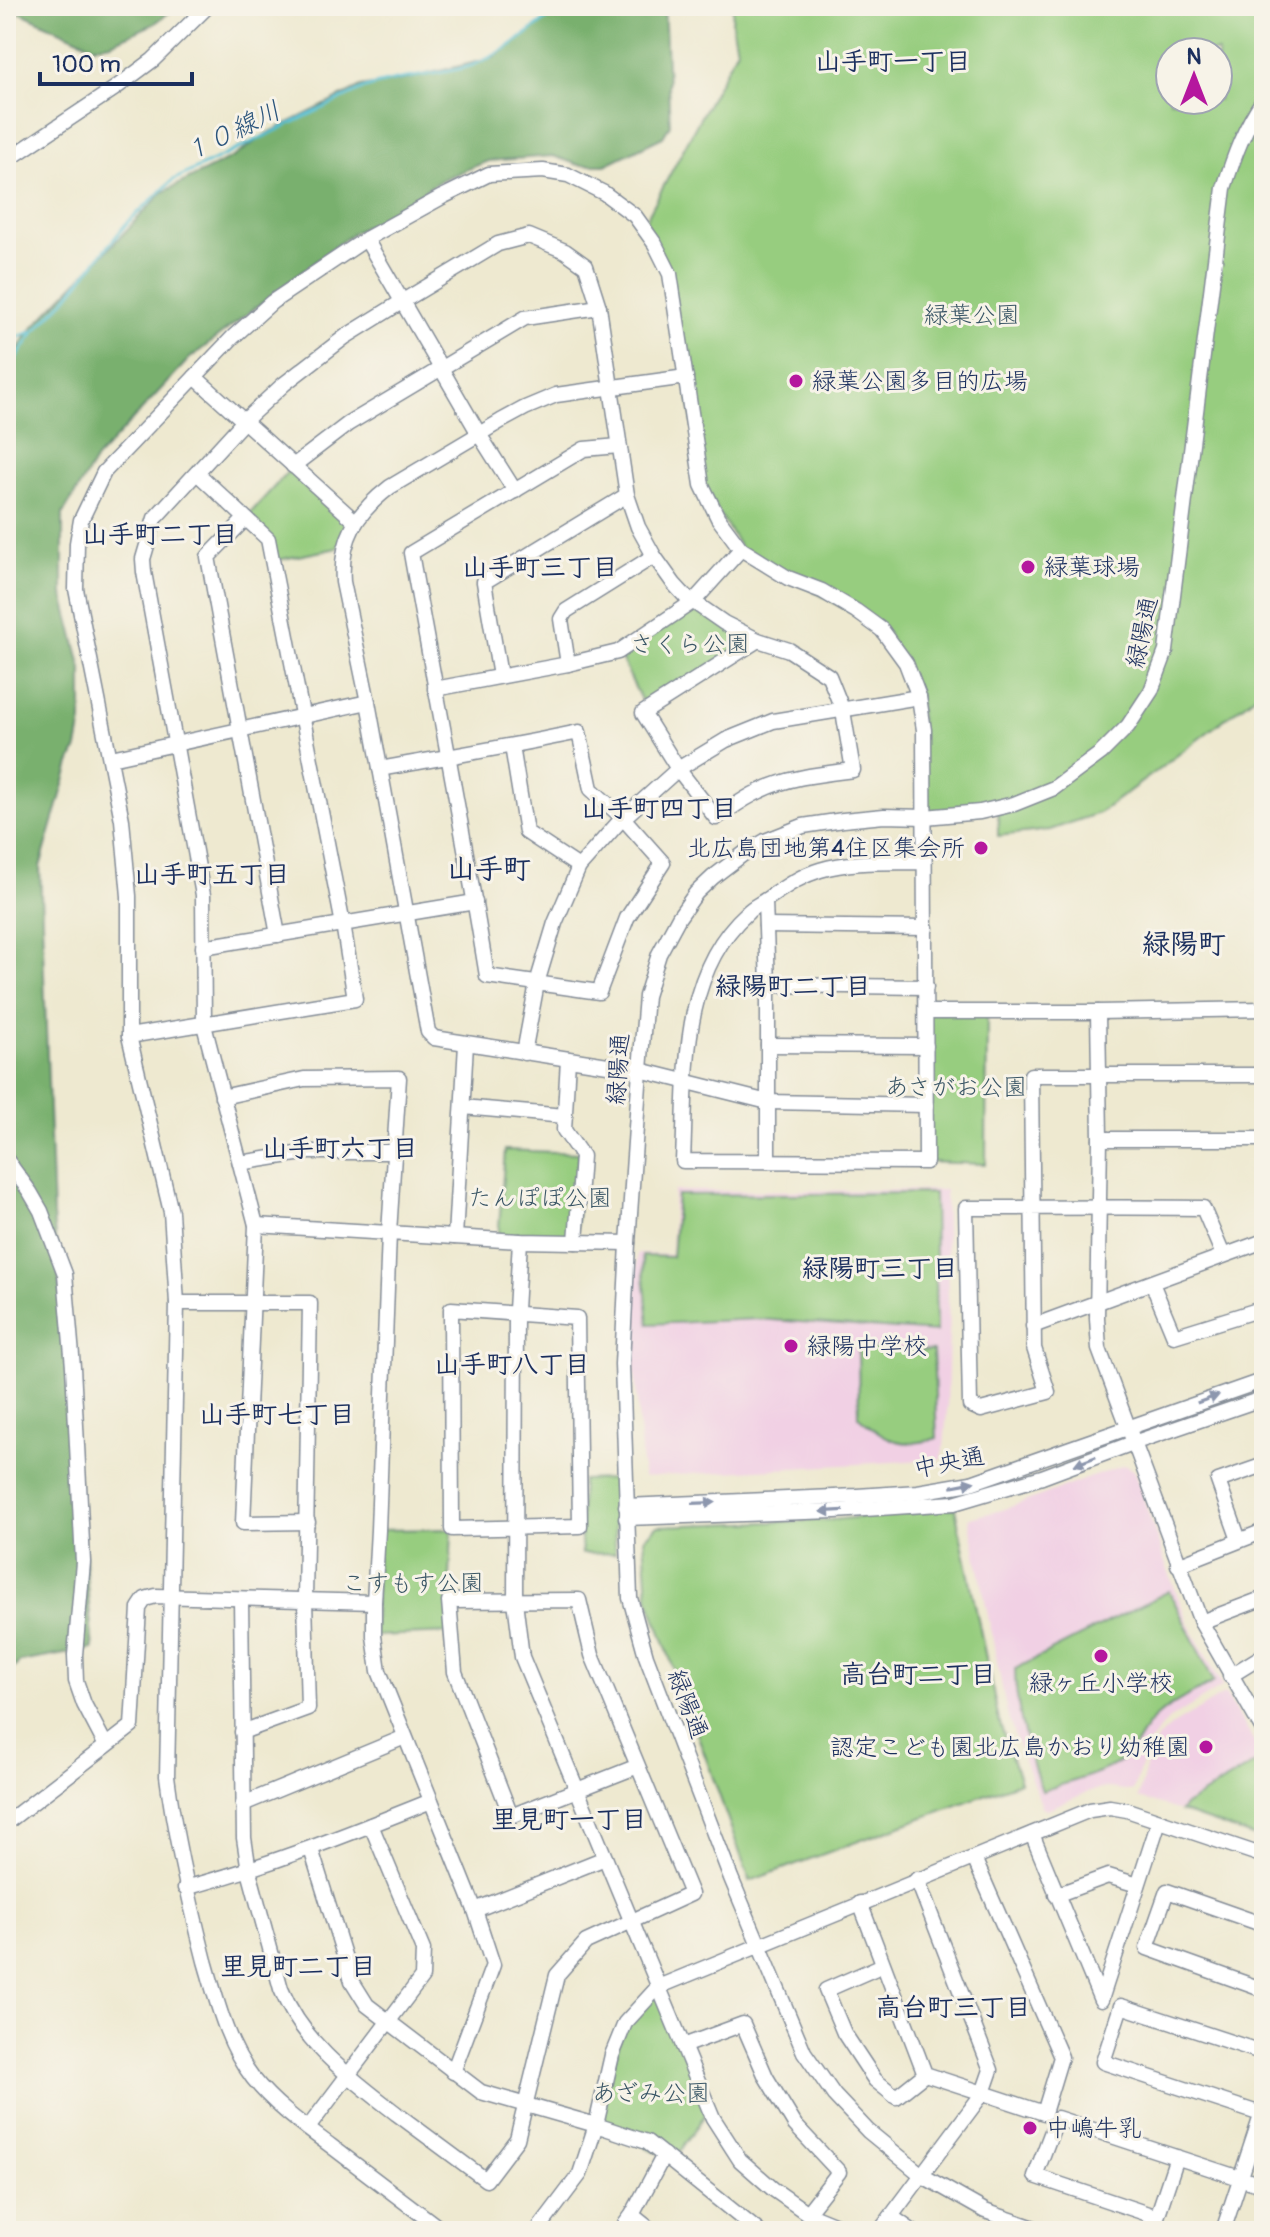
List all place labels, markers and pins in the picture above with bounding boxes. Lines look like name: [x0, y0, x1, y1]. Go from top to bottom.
place label: 緑葉公園多目的広場: [812, 367, 1028, 396]
marker: 緑葉公園多目的広場: [787, 372, 805, 390]
place label: 緑葉球場: [1044, 553, 1140, 582]
marker: 緑葉球場: [1019, 558, 1037, 576]
place label: 北広島団地第4住区集会所: [687, 834, 965, 863]
marker: 北広島団地第4住区集会所: [972, 839, 990, 857]
place label: 緑陽中学校: [807, 1332, 927, 1361]
marker: 緑陽中学校: [782, 1337, 800, 1355]
marker: 緑ヶ丘小学校: [1092, 1647, 1110, 1665]
place label: 緑ヶ丘小学校: [1029, 1669, 1173, 1698]
place label: 認定こども園北広島かおり幼稚園: [830, 1733, 1190, 1762]
marker: 認定こども園北広島かおり幼稚園: [1197, 1738, 1215, 1756]
place label: 中嶋牛乳: [1046, 2114, 1142, 2143]
marker: 中嶋牛乳: [1021, 2119, 1039, 2137]

